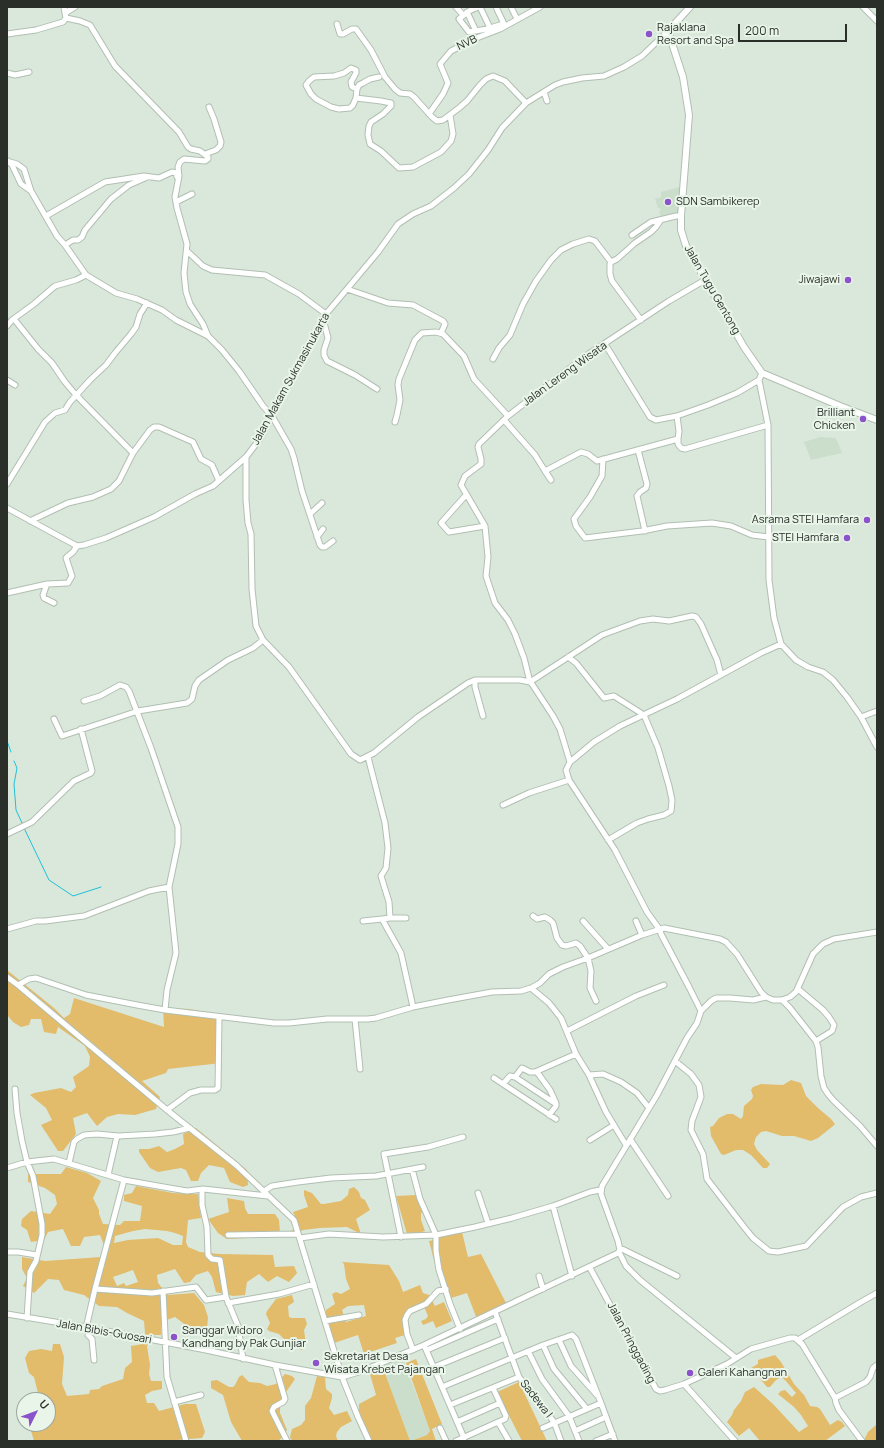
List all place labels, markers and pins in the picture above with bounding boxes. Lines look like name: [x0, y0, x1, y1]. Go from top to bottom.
place label: Rajaklana Resort and Spa: [657, 21, 734, 47]
marker: Rajaklana Resort and Spa: [644, 29, 654, 39]
place label: SDN Sambikerep: [676, 195, 760, 209]
marker: SDN Sambikerep: [663, 197, 673, 207]
place label: Jiwajawi: [798, 273, 840, 287]
marker: Jiwajawi: [843, 275, 853, 285]
place label: Brilliant Chicken: [814, 406, 855, 432]
marker: Brilliant Chicken: [858, 414, 868, 424]
place label: Asrama STEI Hamfara: [752, 513, 859, 527]
marker: Asrama STEI Hamfara: [862, 515, 872, 525]
place label: STEI Hamfara: [772, 531, 839, 545]
marker: STEI Hamfara: [842, 533, 852, 543]
place label: Sanggar Widoro Kandhang by Pak Gunjiar: [182, 1324, 306, 1350]
marker: Sanggar Widoro Kandhang by Pak Gunjiar: [169, 1332, 179, 1342]
place label: Sekretariat Desa Wisata Krebet Pajangan: [324, 1350, 445, 1376]
marker: Sekretariat Desa Wisata Krebet Pajangan: [311, 1358, 321, 1368]
place label: Galeri Kahangnan: [698, 1366, 787, 1380]
marker: Galeri Kahangnan: [685, 1368, 695, 1378]

